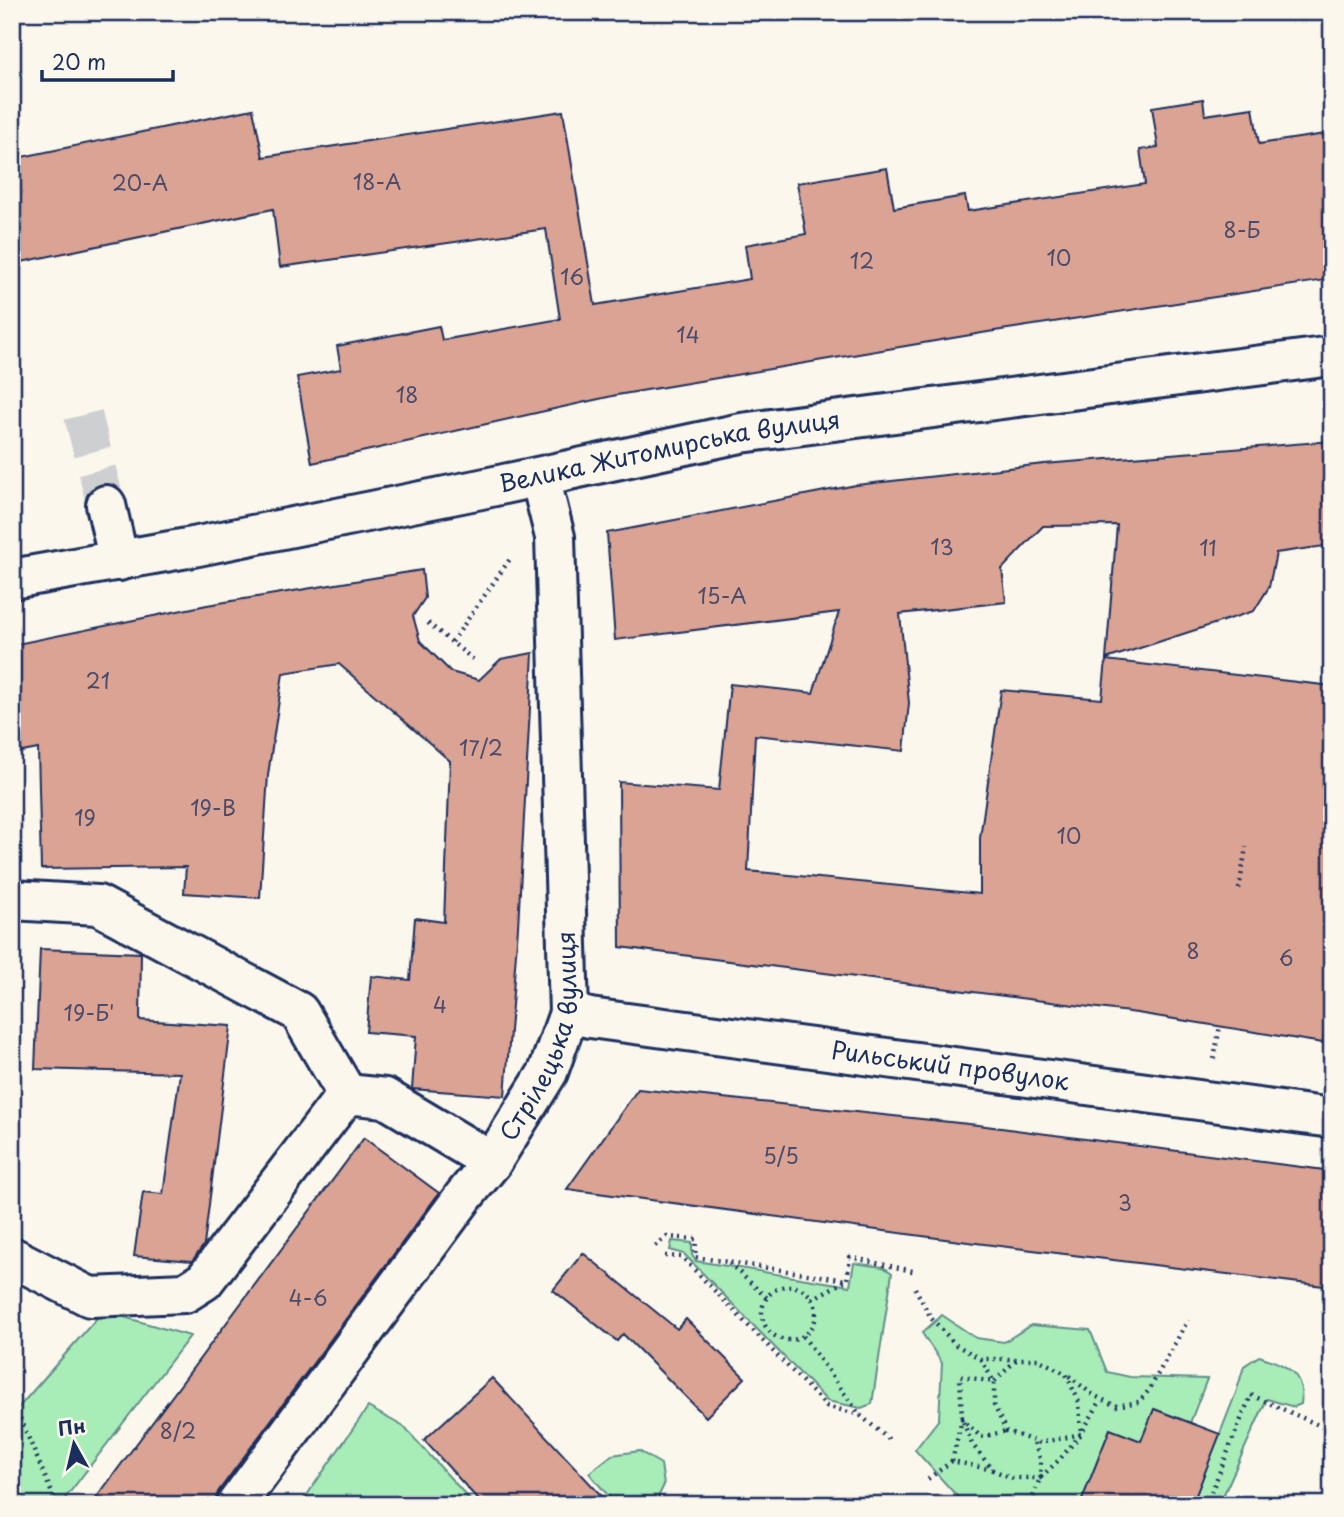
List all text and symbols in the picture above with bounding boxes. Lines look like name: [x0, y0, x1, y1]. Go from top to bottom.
scale bar: [42, 38, 173, 82]
text: 20 m: [52, 45, 106, 77]
house number: 18-А: [353, 165, 401, 197]
house number: 20-А: [112, 166, 168, 198]
house number: 8-Б: [1224, 213, 1260, 245]
house number: 10: [1047, 241, 1071, 273]
house number: 12: [850, 244, 874, 276]
house number: 16: [560, 260, 584, 292]
house number: 14: [676, 318, 700, 350]
house number: 18: [396, 378, 418, 410]
street label: Велика Житомирська вулиця: [495, 400, 842, 501]
house number: 13: [930, 530, 954, 562]
house number: 11: [1199, 531, 1217, 563]
house number: 15-А: [698, 579, 746, 611]
house number: 21: [86, 664, 110, 696]
house number: 17/2: [459, 731, 503, 763]
house number: 19-В: [190, 791, 236, 823]
house number: 19: [74, 801, 96, 833]
house number: 10: [1057, 819, 1081, 851]
street label: Стрілецька вулиця: [489, 931, 585, 1147]
house number: 8: [1186, 934, 1200, 966]
house number: 6: [1279, 941, 1293, 973]
house number: 4: [433, 988, 447, 1020]
house number: 19-Б': [64, 996, 114, 1028]
street label: Рильський провулок: [829, 1031, 1072, 1098]
house number: 5/5: [763, 1139, 799, 1171]
house number: 3: [1118, 1186, 1132, 1218]
house number: 4-6: [289, 1281, 327, 1313]
north arrow: [38, 1408, 108, 1478]
text: Пн: [56, 1410, 87, 1442]
house number: 8/2: [160, 1414, 196, 1446]

